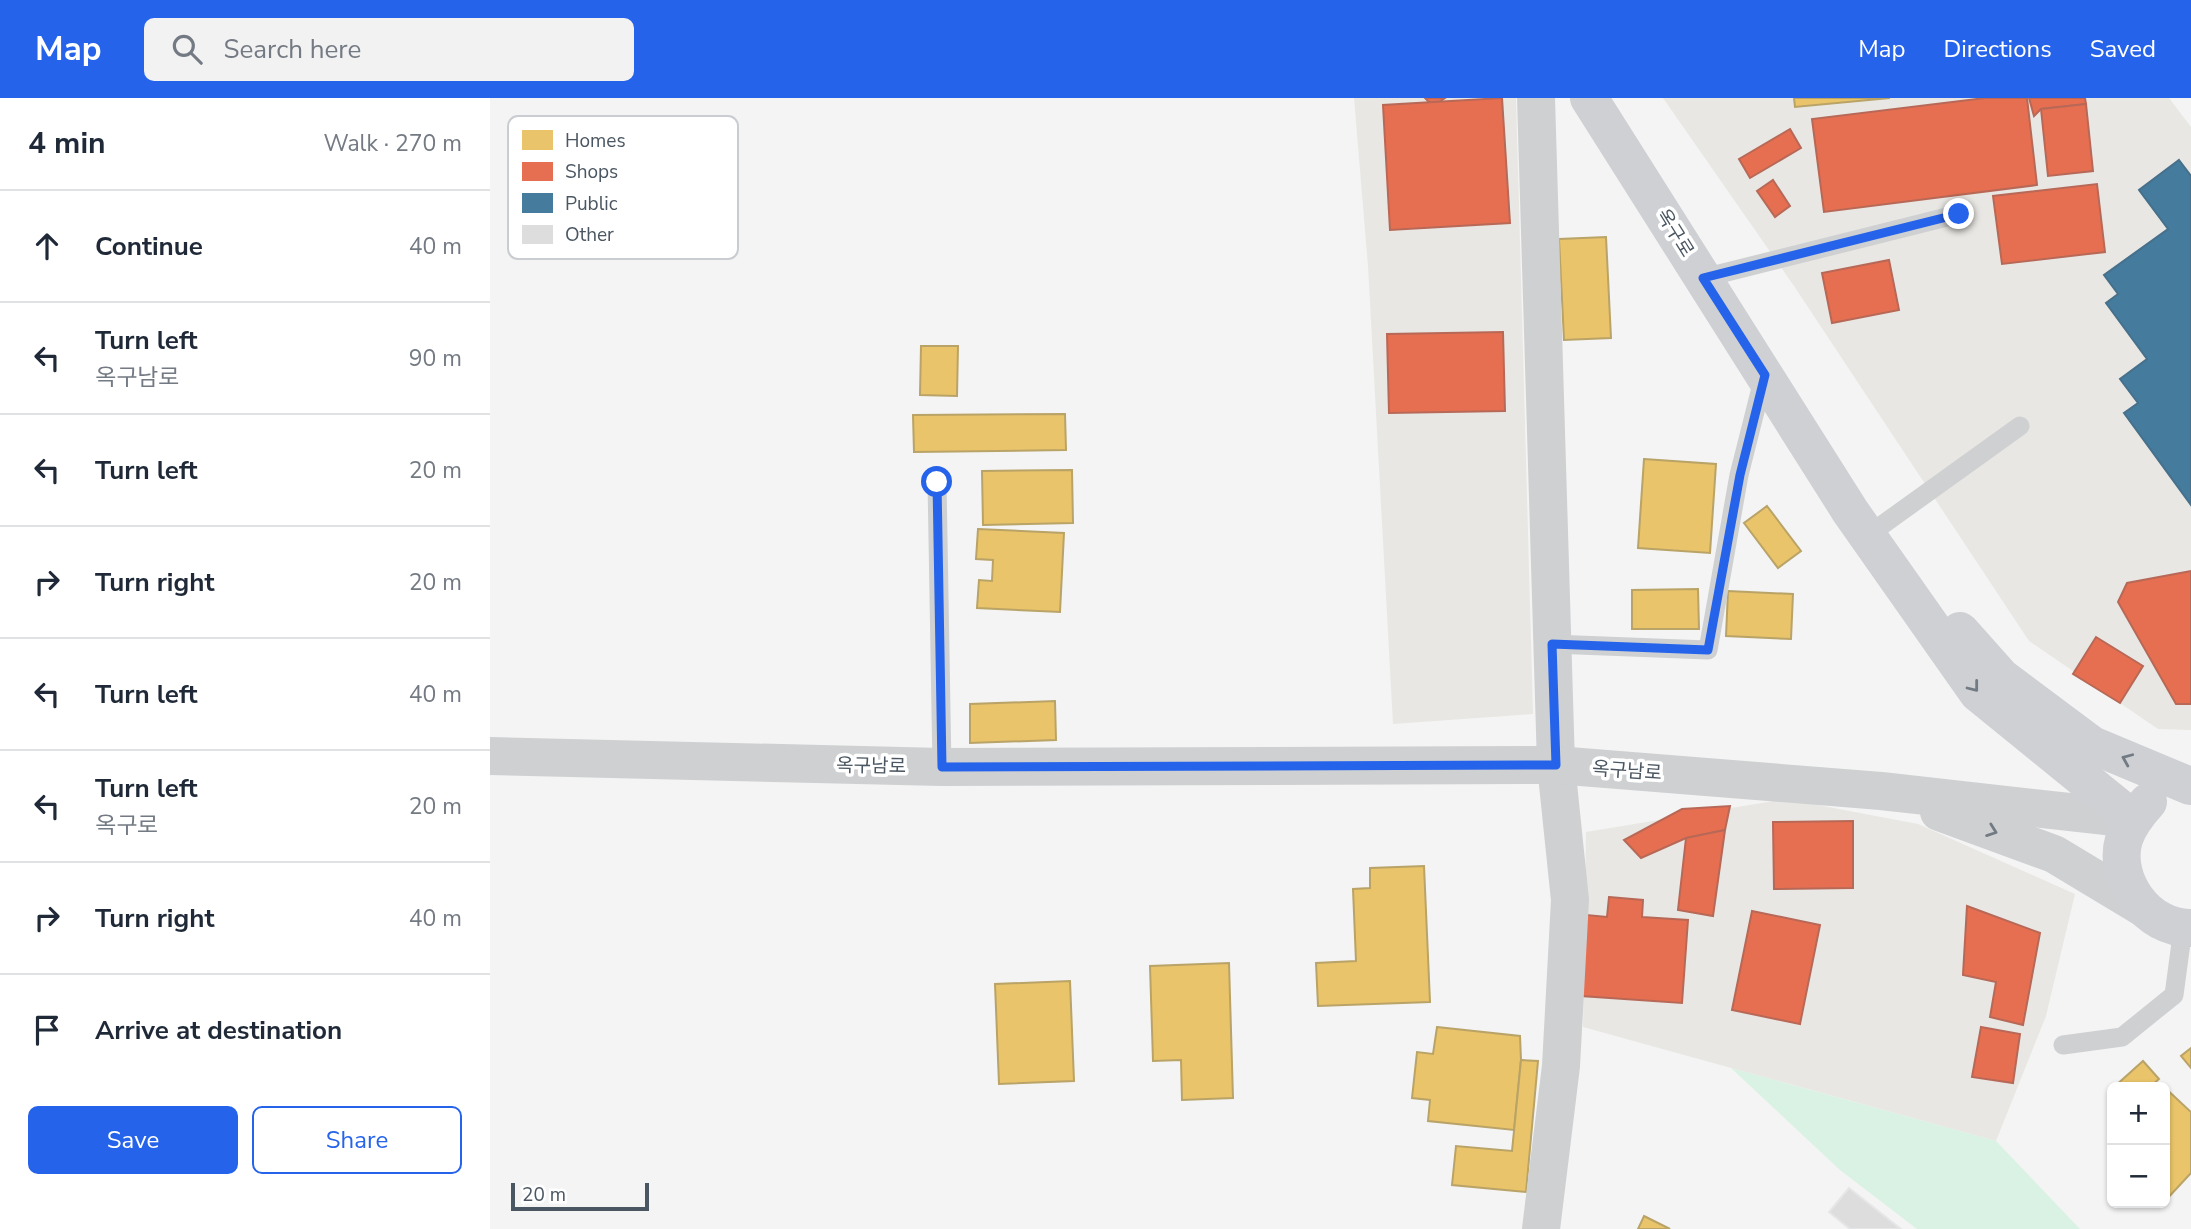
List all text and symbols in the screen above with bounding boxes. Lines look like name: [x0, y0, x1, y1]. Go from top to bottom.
search box: [144, 18, 634, 81]
text: Map: [35, 27, 102, 72]
icon: search: [168, 30, 206, 68]
text: Search here: [224, 32, 361, 67]
text: Map: [1858, 33, 1905, 65]
text: Directions: [1943, 33, 2052, 65]
text: Saved: [2090, 33, 2156, 65]
legend: [508, 116, 738, 259]
text: 4 min: [28, 123, 106, 164]
text: Walk · 270 m: [323, 128, 462, 159]
text: Homes: [565, 128, 626, 154]
text: Shops: [565, 159, 618, 185]
text: Public: [565, 191, 618, 217]
route end: [1943, 198, 1974, 229]
street label: 옥구로: [1650, 204, 1700, 262]
text: Other: [565, 222, 614, 248]
icon: ahead: [28, 227, 66, 265]
text: Continue: [95, 229, 203, 264]
text: 40 m: [409, 231, 462, 262]
text: Turn left: [95, 323, 198, 358]
icon: left: [28, 339, 66, 377]
text: 90 m: [409, 343, 462, 374]
text: 옥구남로: [95, 362, 180, 393]
icon: left: [28, 451, 66, 489]
text: Turn left: [95, 453, 198, 488]
text: 20 m: [409, 455, 462, 486]
route start: [921, 466, 952, 497]
icon: right: [28, 563, 66, 601]
text: Turn right: [95, 565, 214, 600]
text: 20 m: [409, 567, 462, 598]
icon: left: [28, 675, 66, 713]
text: Turn left: [95, 677, 198, 712]
text: 40 m: [409, 679, 462, 710]
one-way arrow: [1965, 679, 1978, 691]
street label: 옥구남로: [836, 752, 906, 780]
one-way arrow: [2122, 754, 2134, 768]
street label: 옥구남로: [1591, 756, 1663, 786]
text: Turn left: [95, 771, 198, 806]
icon: left: [28, 787, 66, 825]
text: 20 m: [409, 791, 462, 822]
text: 옥구로: [95, 810, 158, 841]
one-way arrow: [1985, 823, 1997, 837]
icon: right: [28, 899, 66, 937]
text: Turn right: [95, 901, 214, 936]
text: 40 m: [409, 903, 462, 934]
icon: arrive: [28, 1011, 66, 1049]
text: Arrive at destination: [95, 1013, 342, 1048]
map controls: [2107, 1082, 2170, 1208]
button: +: [2107, 1082, 2170, 1145]
button: Save: [28, 1106, 238, 1174]
button: Share: [252, 1106, 462, 1174]
button: −: [2107, 1145, 2170, 1208]
scale bar: [511, 1180, 649, 1212]
text: 20 m: [522, 1182, 566, 1208]

